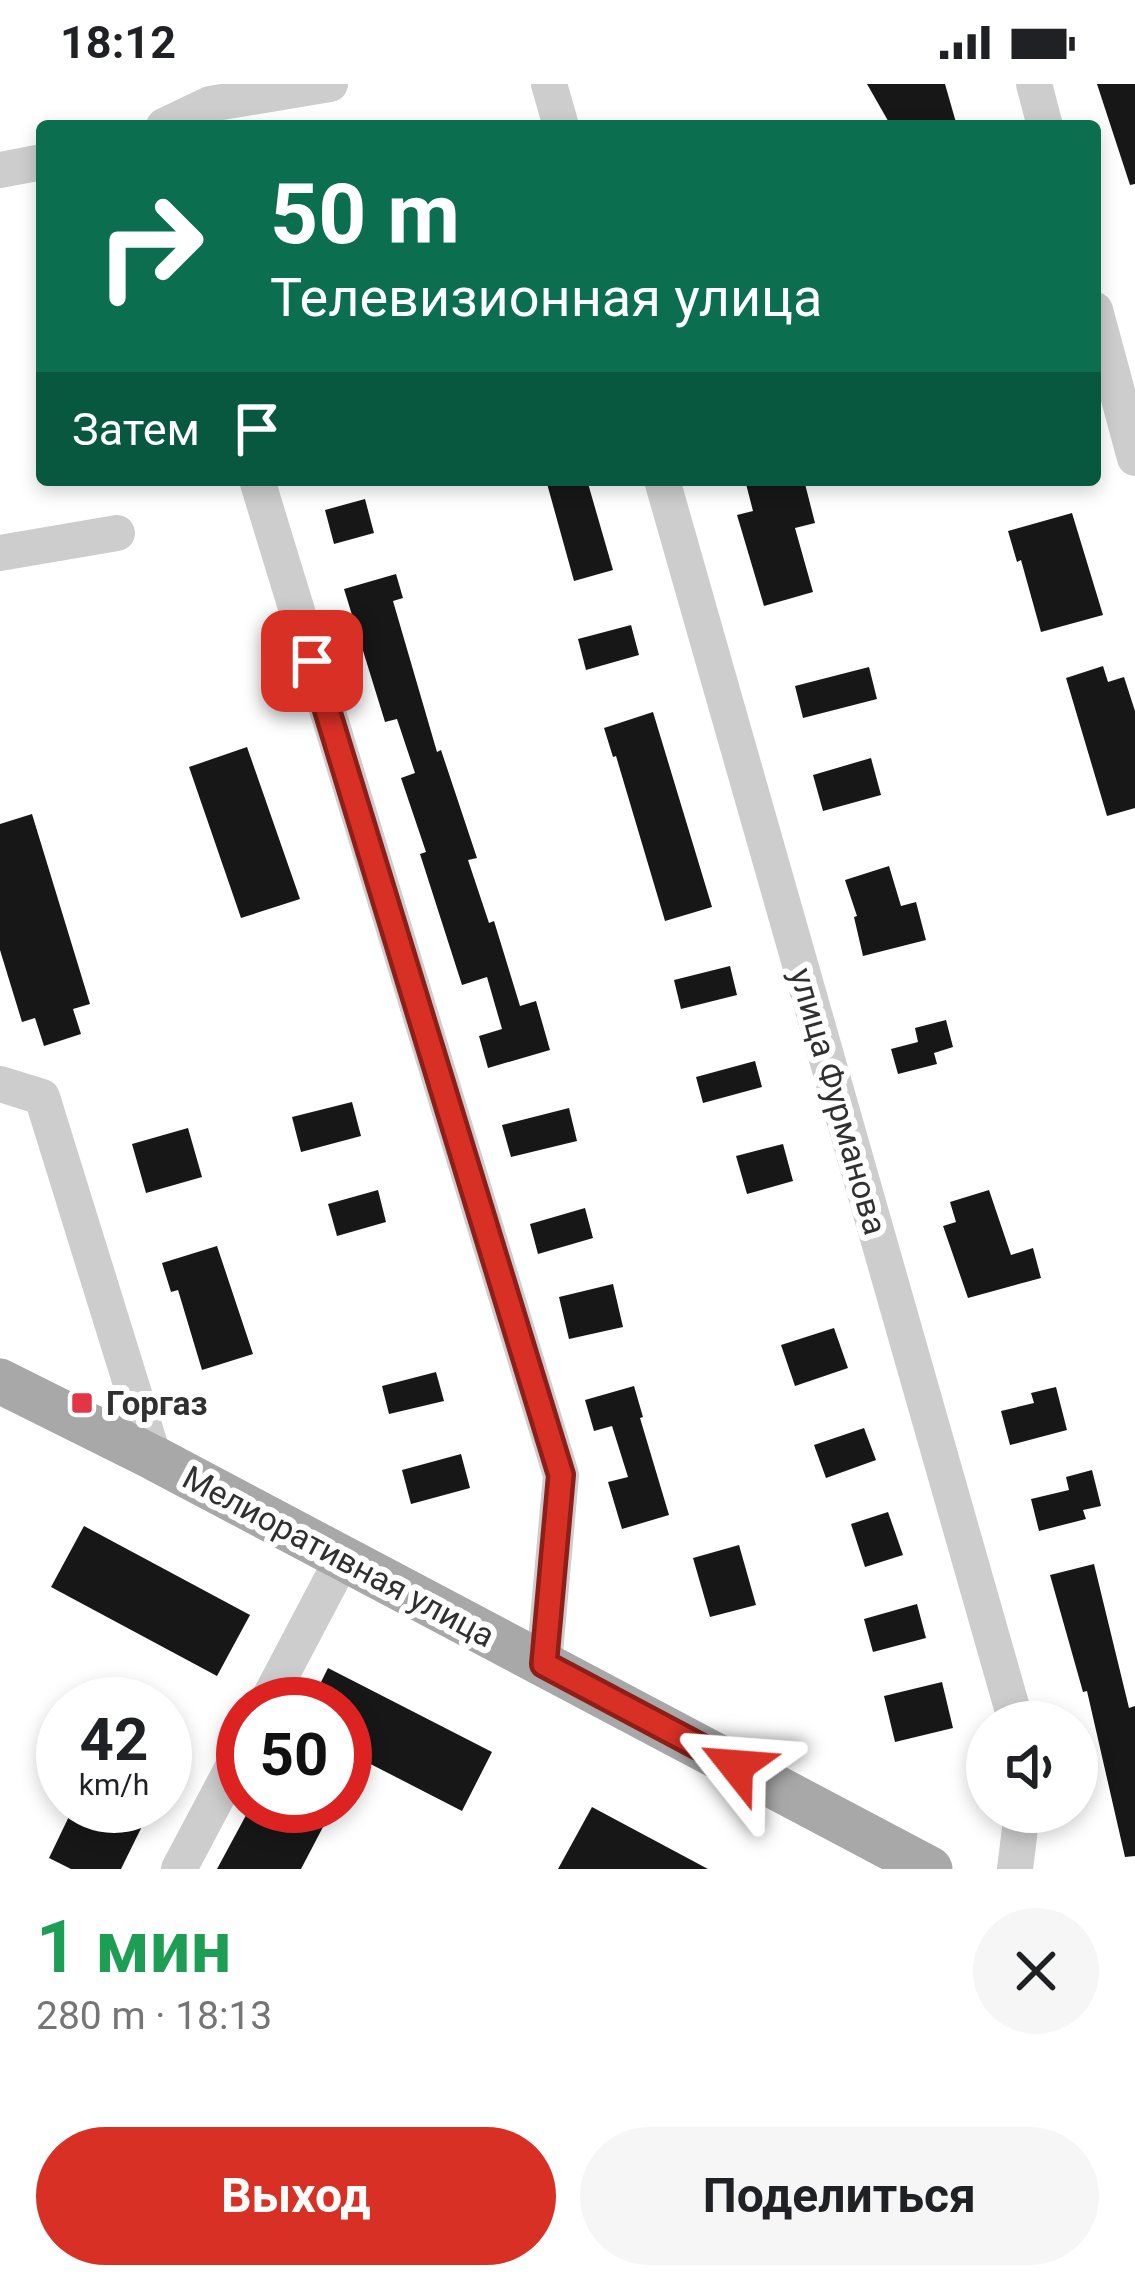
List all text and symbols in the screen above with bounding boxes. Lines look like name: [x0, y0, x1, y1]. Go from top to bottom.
text: 18:12: [60, 16, 176, 69]
text: 50 m: [270, 165, 460, 264]
icon: right: [72, 168, 228, 324]
text: Телевизионная улица: [270, 266, 822, 329]
icon: arrive: [224, 396, 290, 462]
text: Затем: [72, 403, 200, 456]
pin: [261, 610, 363, 712]
icon: arrive: [279, 628, 345, 694]
street label: улица Фурманова: [782, 963, 895, 1239]
place label: Горгаз: [106, 1384, 207, 1423]
marker: Горгаз: [69, 1390, 95, 1416]
street label: Мелиоративная улица: [176, 1458, 501, 1655]
speed limit sign: 50: [216, 1677, 372, 1833]
map controls: [966, 1701, 1098, 1833]
button: sound: [966, 1701, 1098, 1833]
position arrow: [673, 1703, 799, 1829]
text: 42: [80, 1704, 148, 1775]
text: km/h: [79, 1767, 149, 1802]
text: 1 мин: [36, 1905, 231, 1990]
button: close: [973, 1908, 1099, 2034]
text: 280 m · 18:13: [36, 1993, 272, 2039]
button: Выход: [36, 2127, 556, 2265]
button: Поделиться: [580, 2127, 1099, 2265]

